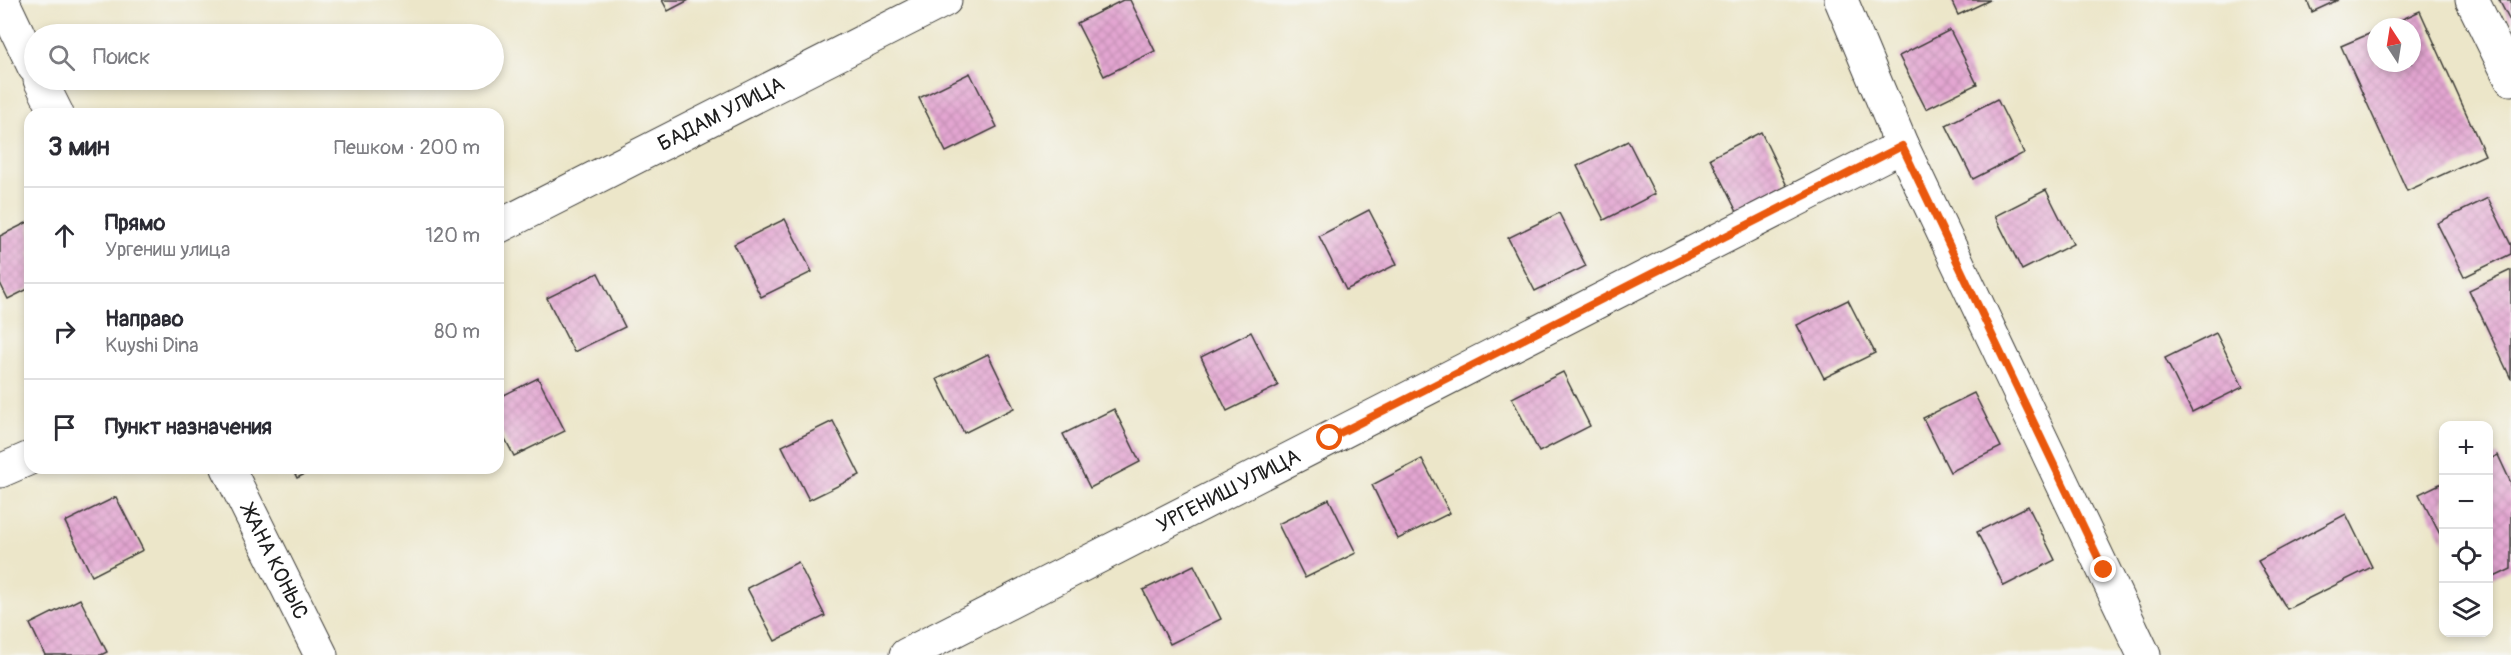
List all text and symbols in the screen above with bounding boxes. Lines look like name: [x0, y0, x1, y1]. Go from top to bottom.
north arrow: [2367, 18, 2421, 72]
search box: [24, 24, 504, 90]
icon: search: [45, 41, 78, 74]
text: Поиск: [93, 43, 150, 71]
street label: БАДАМ УЛИЦА: [653, 70, 789, 157]
text: 3 мин: [48, 131, 110, 163]
text: Пешком · 200 m: [334, 135, 480, 160]
text: Прямо: [105, 209, 165, 237]
icon: ahead: [48, 219, 81, 252]
text: 120 m: [425, 223, 480, 248]
text: Ургениш улица: [105, 237, 230, 262]
text: Направо: [105, 305, 184, 333]
icon: right: [48, 315, 81, 348]
text: 80 m: [434, 319, 480, 344]
text: Kuyshi Dina: [105, 333, 199, 358]
icon: arrive: [48, 411, 81, 444]
text: Пункт назначения: [105, 413, 272, 441]
map controls: [2439, 421, 2493, 637]
button: +: [2439, 421, 2493, 475]
route start: [1316, 424, 1342, 450]
street label: УРГЕНИШ УЛИЦА: [1152, 442, 1305, 538]
button: −: [2439, 475, 2493, 529]
street label: ЖАНА КОНЫС: [234, 498, 315, 624]
button: locate: [2439, 529, 2493, 583]
route end: [2090, 556, 2116, 582]
button: layers: [2439, 583, 2493, 637]

